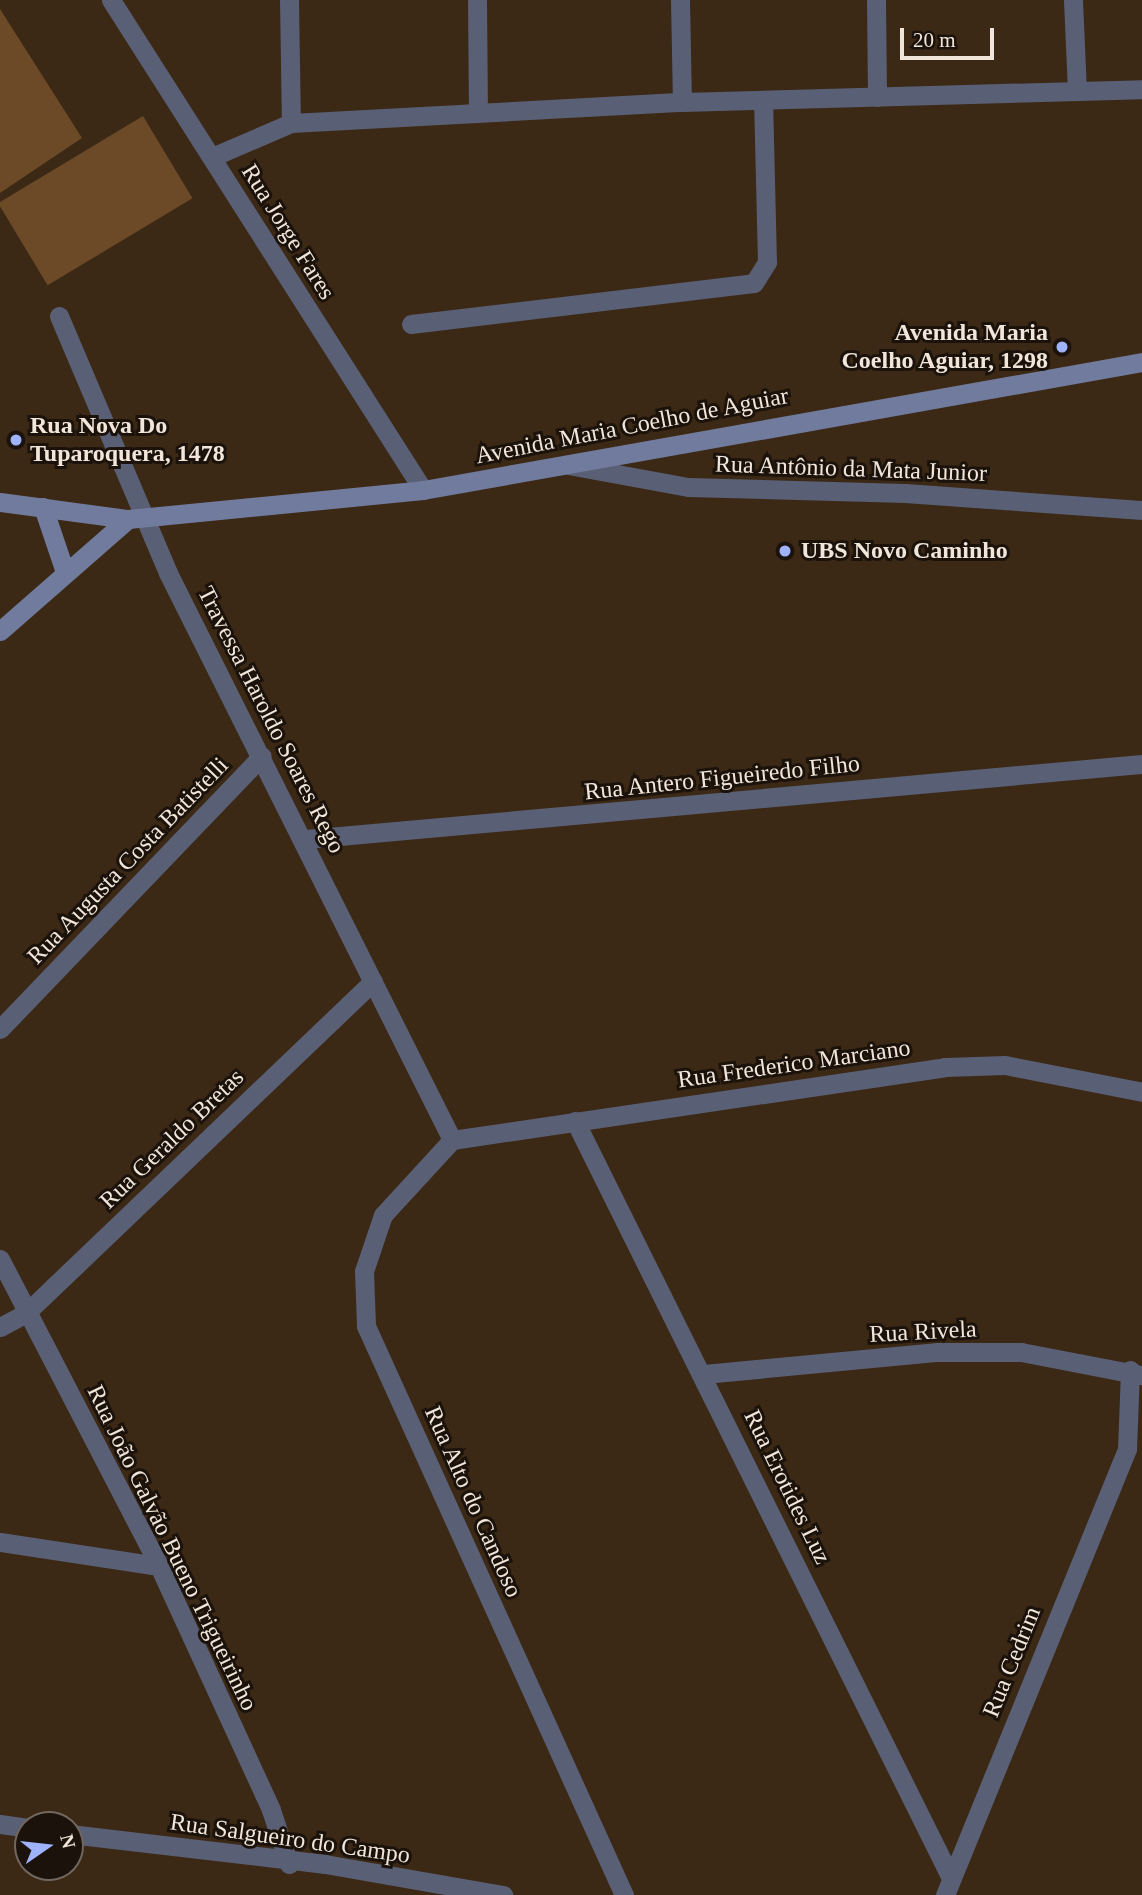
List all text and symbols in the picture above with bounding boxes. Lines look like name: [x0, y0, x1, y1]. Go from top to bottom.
scale bar: [904, 14, 998, 58]
text: 20 m: [913, 28, 956, 52]
street label: Rua Jorge Fares: [235, 159, 341, 305]
place label: Avenida Maria Coelho Aguiar, 1298: [840, 319, 1048, 375]
marker: Avenida Maria Coelho Aguiar, 1298: [1054, 339, 1070, 355]
street label: Avenida Maria Coelho de Aguiar: [472, 381, 792, 471]
place label: Rua Nova Do Tuparoquera, 1478: [30, 412, 225, 468]
marker: Rua Nova Do Tuparoquera, 1478: [8, 432, 24, 448]
street label: Rua Antônio da Mata Junior: [714, 450, 988, 488]
place label: UBS Novo Caminho: [801, 537, 1008, 565]
marker: UBS Novo Caminho: [775, 541, 795, 561]
street label: Travessa Haroldo Soares Rego: [191, 582, 351, 858]
street label: Rua Antero Figueiredo Filho: [582, 749, 862, 807]
street label: Rua Augusta Costa Batistelli: [21, 751, 235, 971]
street label: Rua Frederico Marciano: [676, 1033, 912, 1095]
street label: Rua Geraldo Bretas: [94, 1063, 250, 1215]
street label: Rua Rivela: [869, 1315, 977, 1349]
street label: Rua João Galvão Bueno Trigueirinho: [80, 1380, 264, 1716]
street label: Rua Alto do Candoso: [418, 1401, 528, 1603]
street label: Rua Erotides Luz: [737, 1405, 837, 1569]
street label: Rua Cedrim: [977, 1603, 1047, 1721]
street label: Rua Salgueiro do Campo: [168, 1808, 412, 1870]
north arrow: [14, 1811, 84, 1881]
text: N: [56, 1832, 80, 1850]

